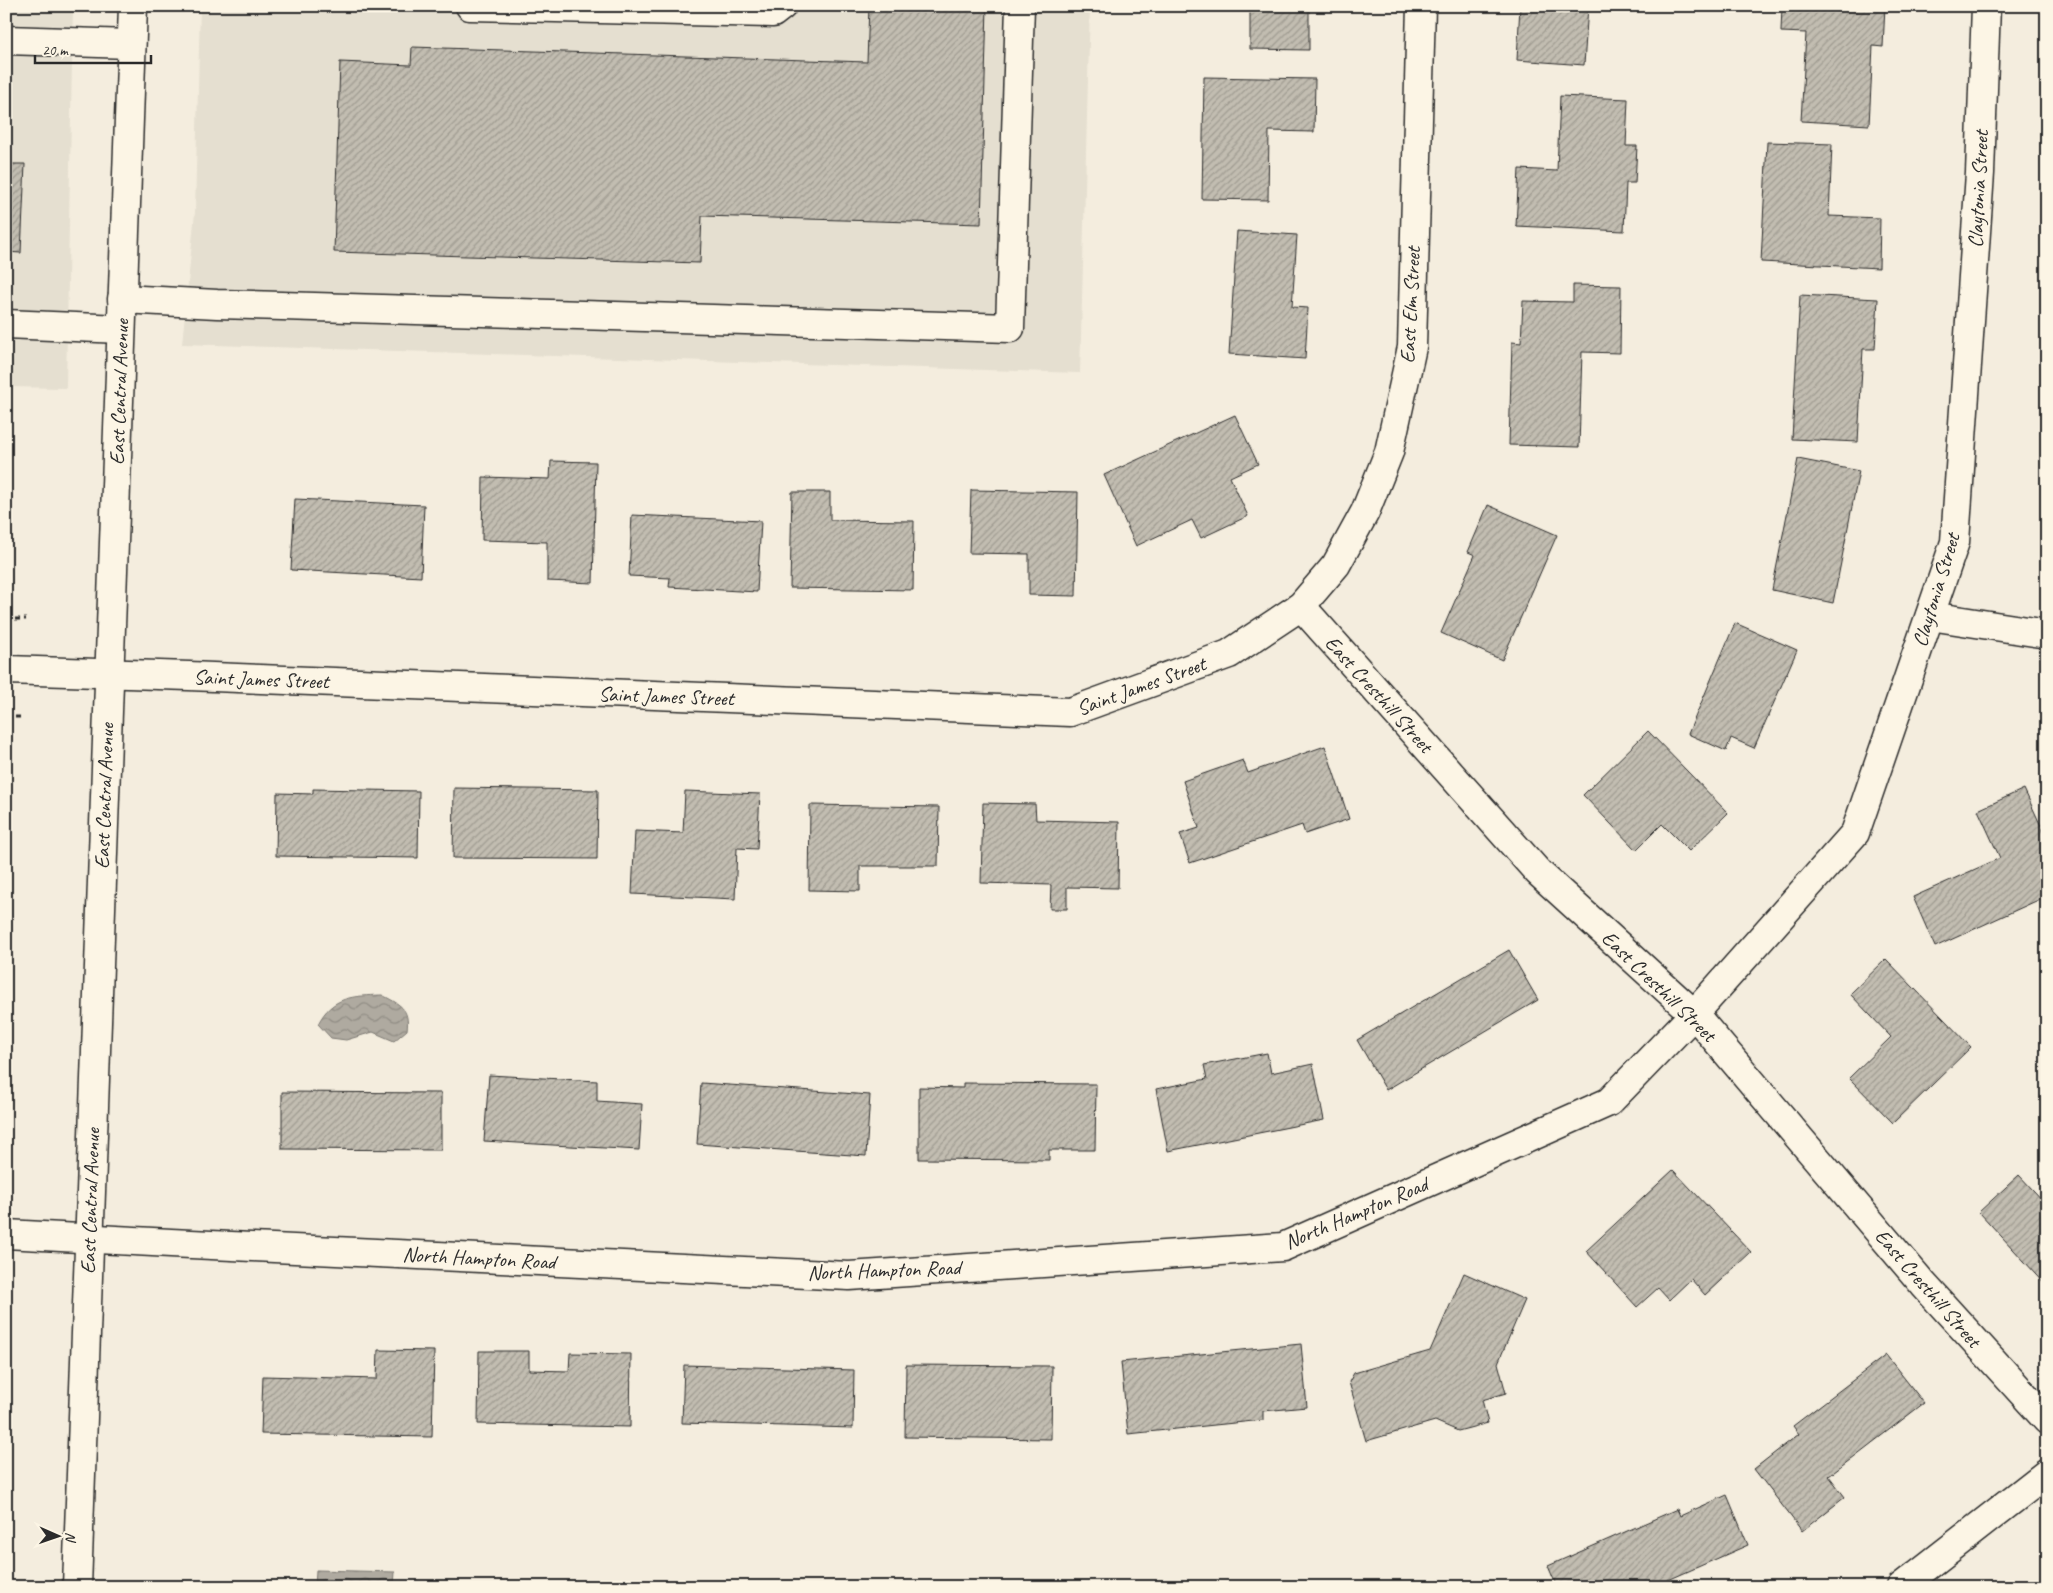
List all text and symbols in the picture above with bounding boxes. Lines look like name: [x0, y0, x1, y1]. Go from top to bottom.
scale bar: [35, 32, 151, 64]
text: 20 m: [42, 41, 69, 60]
street label: Claytonia Street: [1962, 128, 1994, 248]
street label: East Elm Street: [1394, 244, 1426, 364]
street label: East Central Avenue: [103, 318, 135, 465]
street label: Claytonia Street: [1906, 528, 1966, 650]
street label: East Cresthill Street: [1320, 630, 1440, 760]
street label: Saint James Street: [1073, 650, 1211, 721]
street label: Saint James Street: [193, 664, 331, 694]
street label: Saint James Street: [598, 681, 736, 711]
street label: East Central Avenue: [88, 722, 120, 869]
street label: East Cresthill Street: [1596, 925, 1723, 1048]
street label: East Central Avenue: [74, 1127, 106, 1274]
street label: North Hampton Road: [1280, 1170, 1435, 1255]
street label: East Cresthill Street: [1869, 1223, 1988, 1354]
street label: North Hampton Road: [402, 1241, 560, 1275]
street label: North Hampton Road: [807, 1254, 965, 1286]
north arrow: [32, 1510, 82, 1560]
text: N: [62, 1532, 79, 1543]

